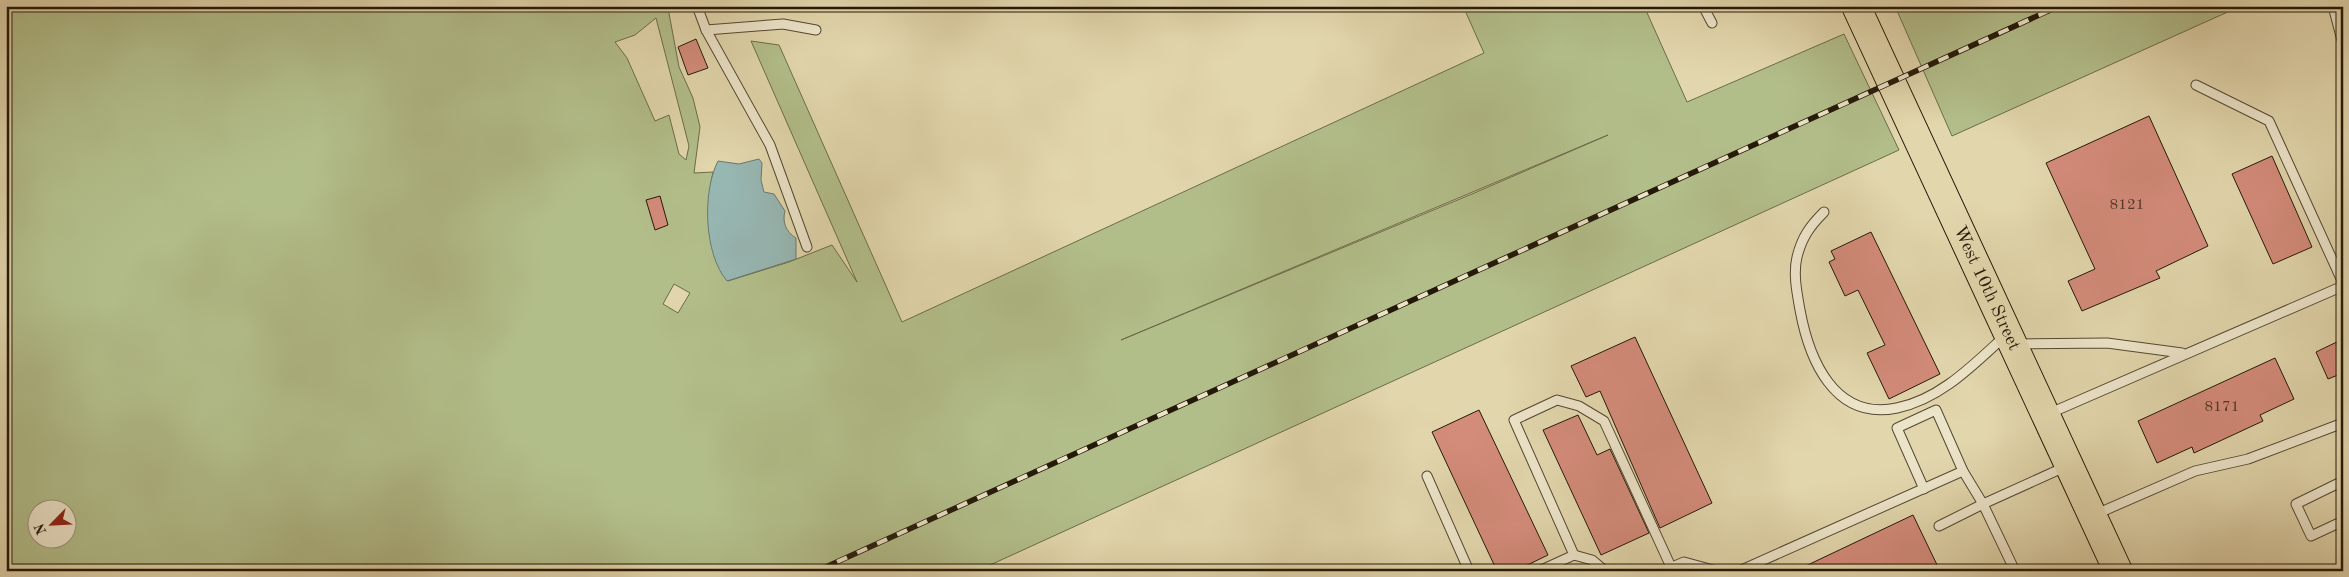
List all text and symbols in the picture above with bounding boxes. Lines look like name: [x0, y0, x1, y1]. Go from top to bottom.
house number: 8121: [2110, 198, 2144, 213]
street label: West 10th Street: [1950, 223, 2023, 353]
house number: 8171: [2205, 400, 2239, 415]
north arrow: [28, 500, 78, 550]
text: N: [32, 521, 50, 537]

